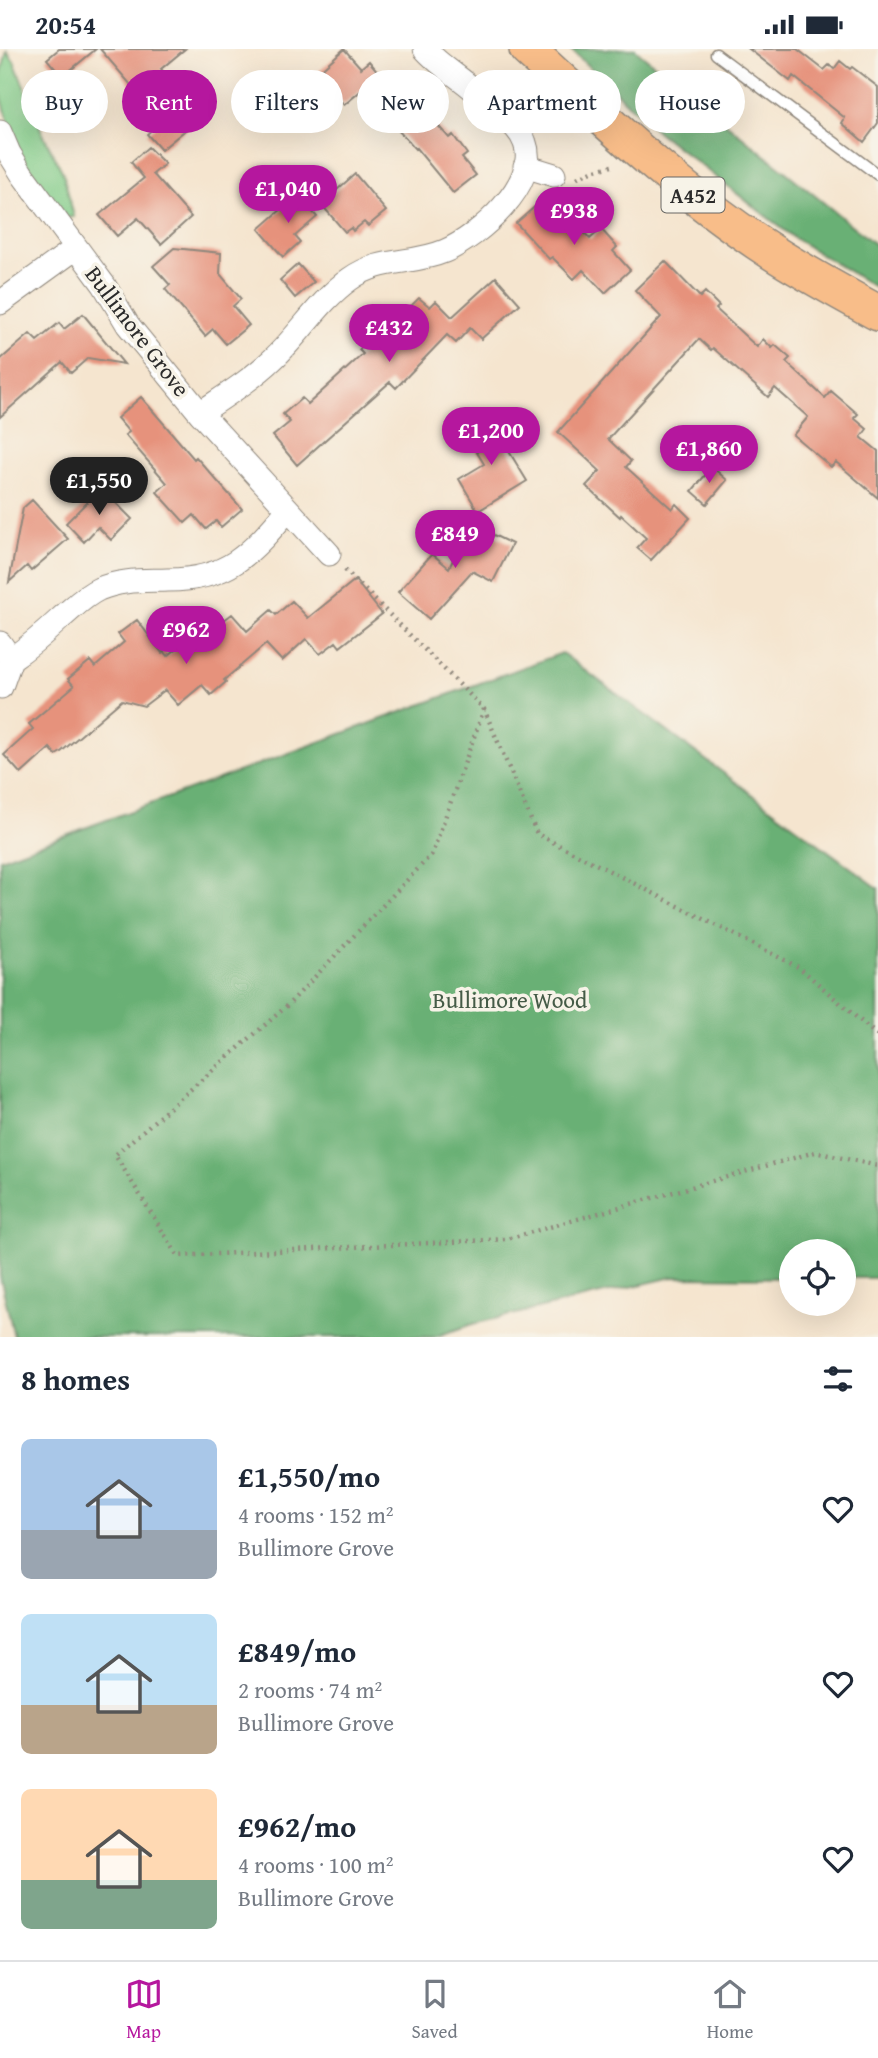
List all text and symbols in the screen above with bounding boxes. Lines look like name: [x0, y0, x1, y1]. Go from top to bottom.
text: 20:54: [35, 5, 96, 44]
chip: Buy: [21, 70, 108, 133]
chip: Rent: [122, 70, 217, 133]
chip: Filters: [231, 70, 343, 133]
chip: New: [357, 70, 449, 133]
chip: Apartment: [463, 70, 621, 133]
chip: House: [635, 70, 745, 133]
pin: £1,040: [231, 165, 345, 225]
text: £1,040: [255, 171, 321, 204]
road number: A452: [662, 177, 724, 213]
pin: £938: [533, 187, 615, 247]
text: £938: [550, 193, 598, 226]
street label: Bullimore Grove: [78, 259, 198, 403]
pin: £432: [348, 305, 430, 364]
text: £432: [365, 310, 413, 343]
pin: £1,200: [434, 407, 548, 467]
text: £1,200: [458, 413, 524, 446]
pin: £1,860: [652, 425, 766, 485]
text: £1,860: [676, 431, 742, 464]
pin: £1,550: [42, 457, 156, 517]
text: £1,550: [66, 463, 132, 496]
pin: £849: [414, 511, 496, 570]
text: £849: [431, 516, 479, 549]
pin: £962: [145, 607, 227, 666]
text: £962: [162, 612, 210, 645]
park label: Bullimore Wood: [433, 983, 588, 1016]
map controls: [779, 1239, 856, 1316]
button: locate: [779, 1239, 856, 1316]
text: 8 homes: [21, 1357, 130, 1401]
icon: filters: [819, 1360, 857, 1398]
text: £1,550/mo: [238, 1454, 380, 1498]
icon: home: [77, 1467, 161, 1551]
icon: heart: [819, 1490, 857, 1528]
text: 4 rooms · 152 m²: [238, 1498, 393, 1531]
text: Bullimore Grove: [238, 1531, 394, 1564]
text: £849/mo: [238, 1629, 356, 1673]
icon: home: [77, 1642, 161, 1726]
icon: heart: [819, 1665, 857, 1703]
text: 2 rooms · 74 m²: [238, 1673, 382, 1706]
text: Bullimore Grove: [238, 1706, 394, 1739]
text: £962/mo: [238, 1804, 356, 1848]
icon: home: [77, 1817, 161, 1901]
icon: heart: [819, 1840, 857, 1878]
text: 4 rooms · 100 m²: [238, 1848, 393, 1881]
text: Bullimore Grove: [238, 1881, 394, 1914]
tab: Map: [125, 1975, 163, 2045]
tab: Saved: [412, 1975, 458, 2045]
tab: Home: [707, 1975, 753, 2045]

